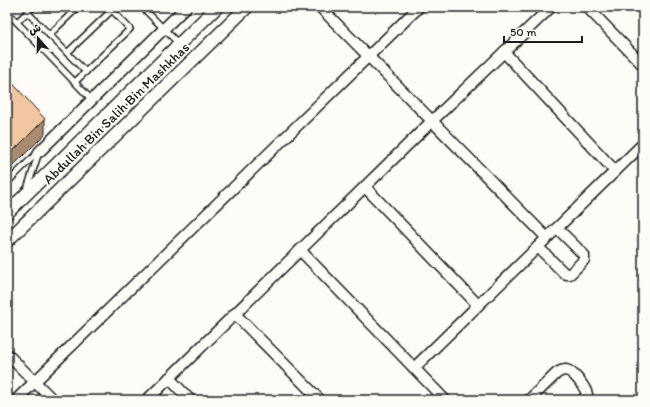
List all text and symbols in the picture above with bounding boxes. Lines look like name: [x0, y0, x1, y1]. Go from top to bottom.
north arrow: [18, 18, 58, 58]
scale bar: [504, 18, 582, 44]
text: ش: [27, 21, 43, 37]
text: 50 m: [510, 25, 536, 39]
street label: Abdullah Bin Salih Bin Mashkhas: [40, 39, 193, 188]

